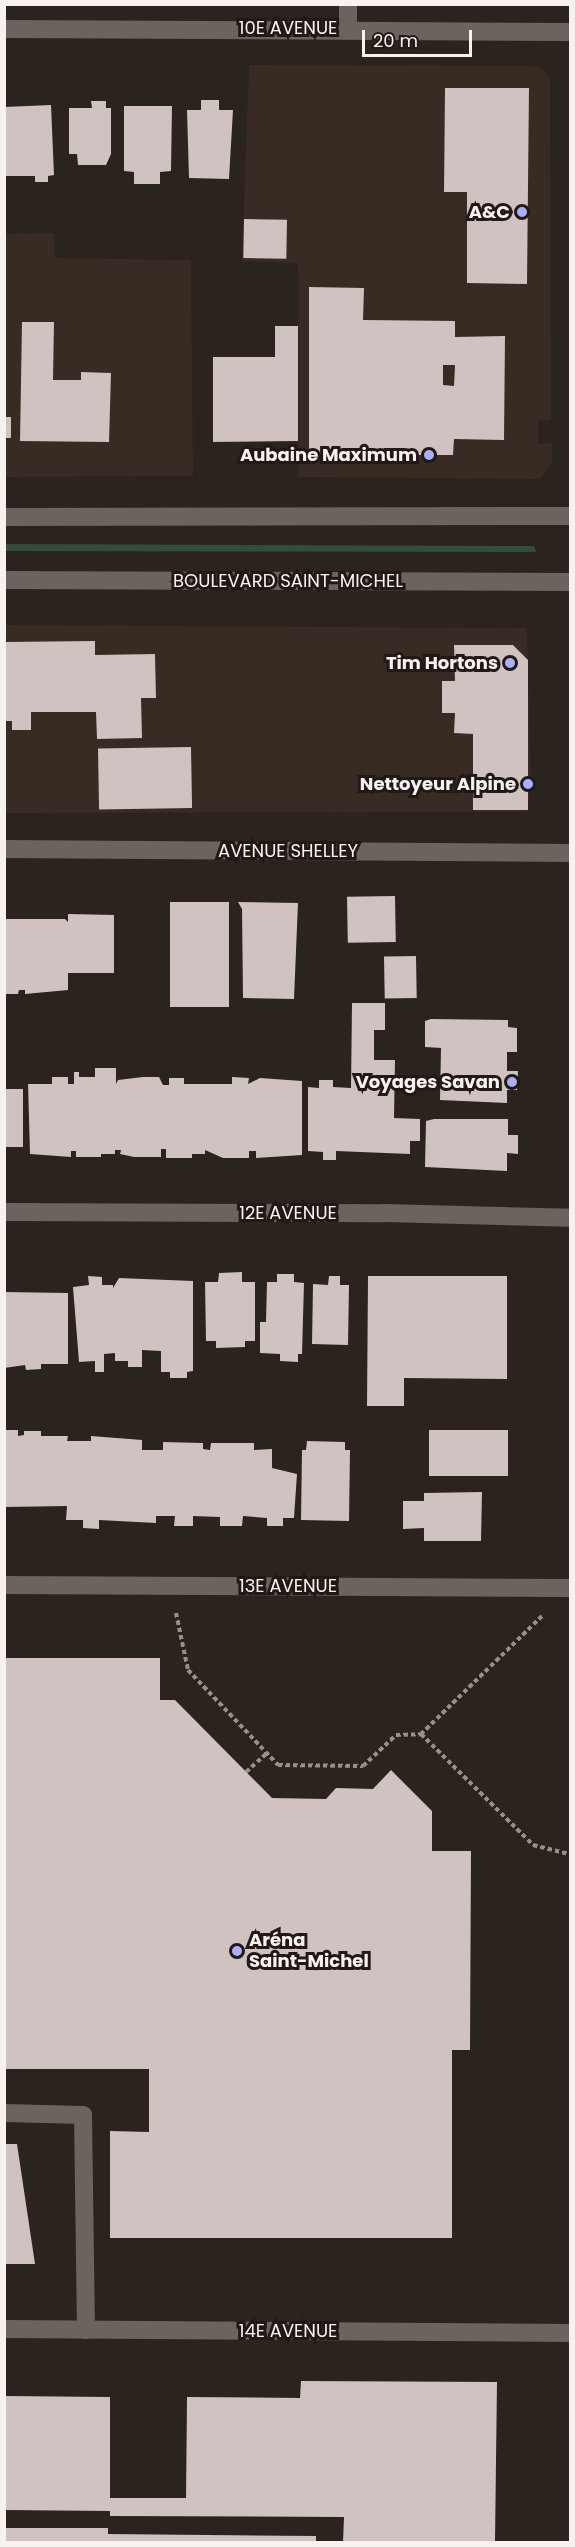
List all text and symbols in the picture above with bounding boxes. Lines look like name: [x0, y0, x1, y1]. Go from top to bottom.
street label: 10E AVENUE: [239, 17, 337, 39]
scale bar: [365, 18, 474, 56]
text: 20 m: [373, 28, 418, 53]
place label: A&C: [469, 201, 510, 223]
marker: A&C: [515, 205, 529, 219]
place label: Aubaine Maximum: [240, 444, 417, 466]
marker: Aubaine Maximum: [422, 448, 436, 462]
street label: BOULEVARD SAINT-MICHEL: [173, 570, 403, 592]
place label: Tim Hortons: [386, 652, 498, 674]
marker: Tim Hortons: [503, 656, 517, 670]
place label: Nettoyeur Alpine: [360, 773, 516, 795]
marker: Nettoyeur Alpine: [521, 777, 535, 791]
street label: AVENUE SHELLEY: [218, 840, 358, 862]
place label: Voyages Savan: [356, 1071, 500, 1093]
marker: Voyages Savan: [505, 1075, 519, 1089]
street label: 12E AVENUE: [239, 1202, 337, 1224]
street label: 13E AVENUE: [239, 1575, 337, 1597]
place label: Aréna Saint-Michel: [249, 1930, 369, 1972]
marker: Aréna Saint-Michel: [230, 1944, 244, 1958]
street label: 14E AVENUE: [239, 2320, 337, 2342]

